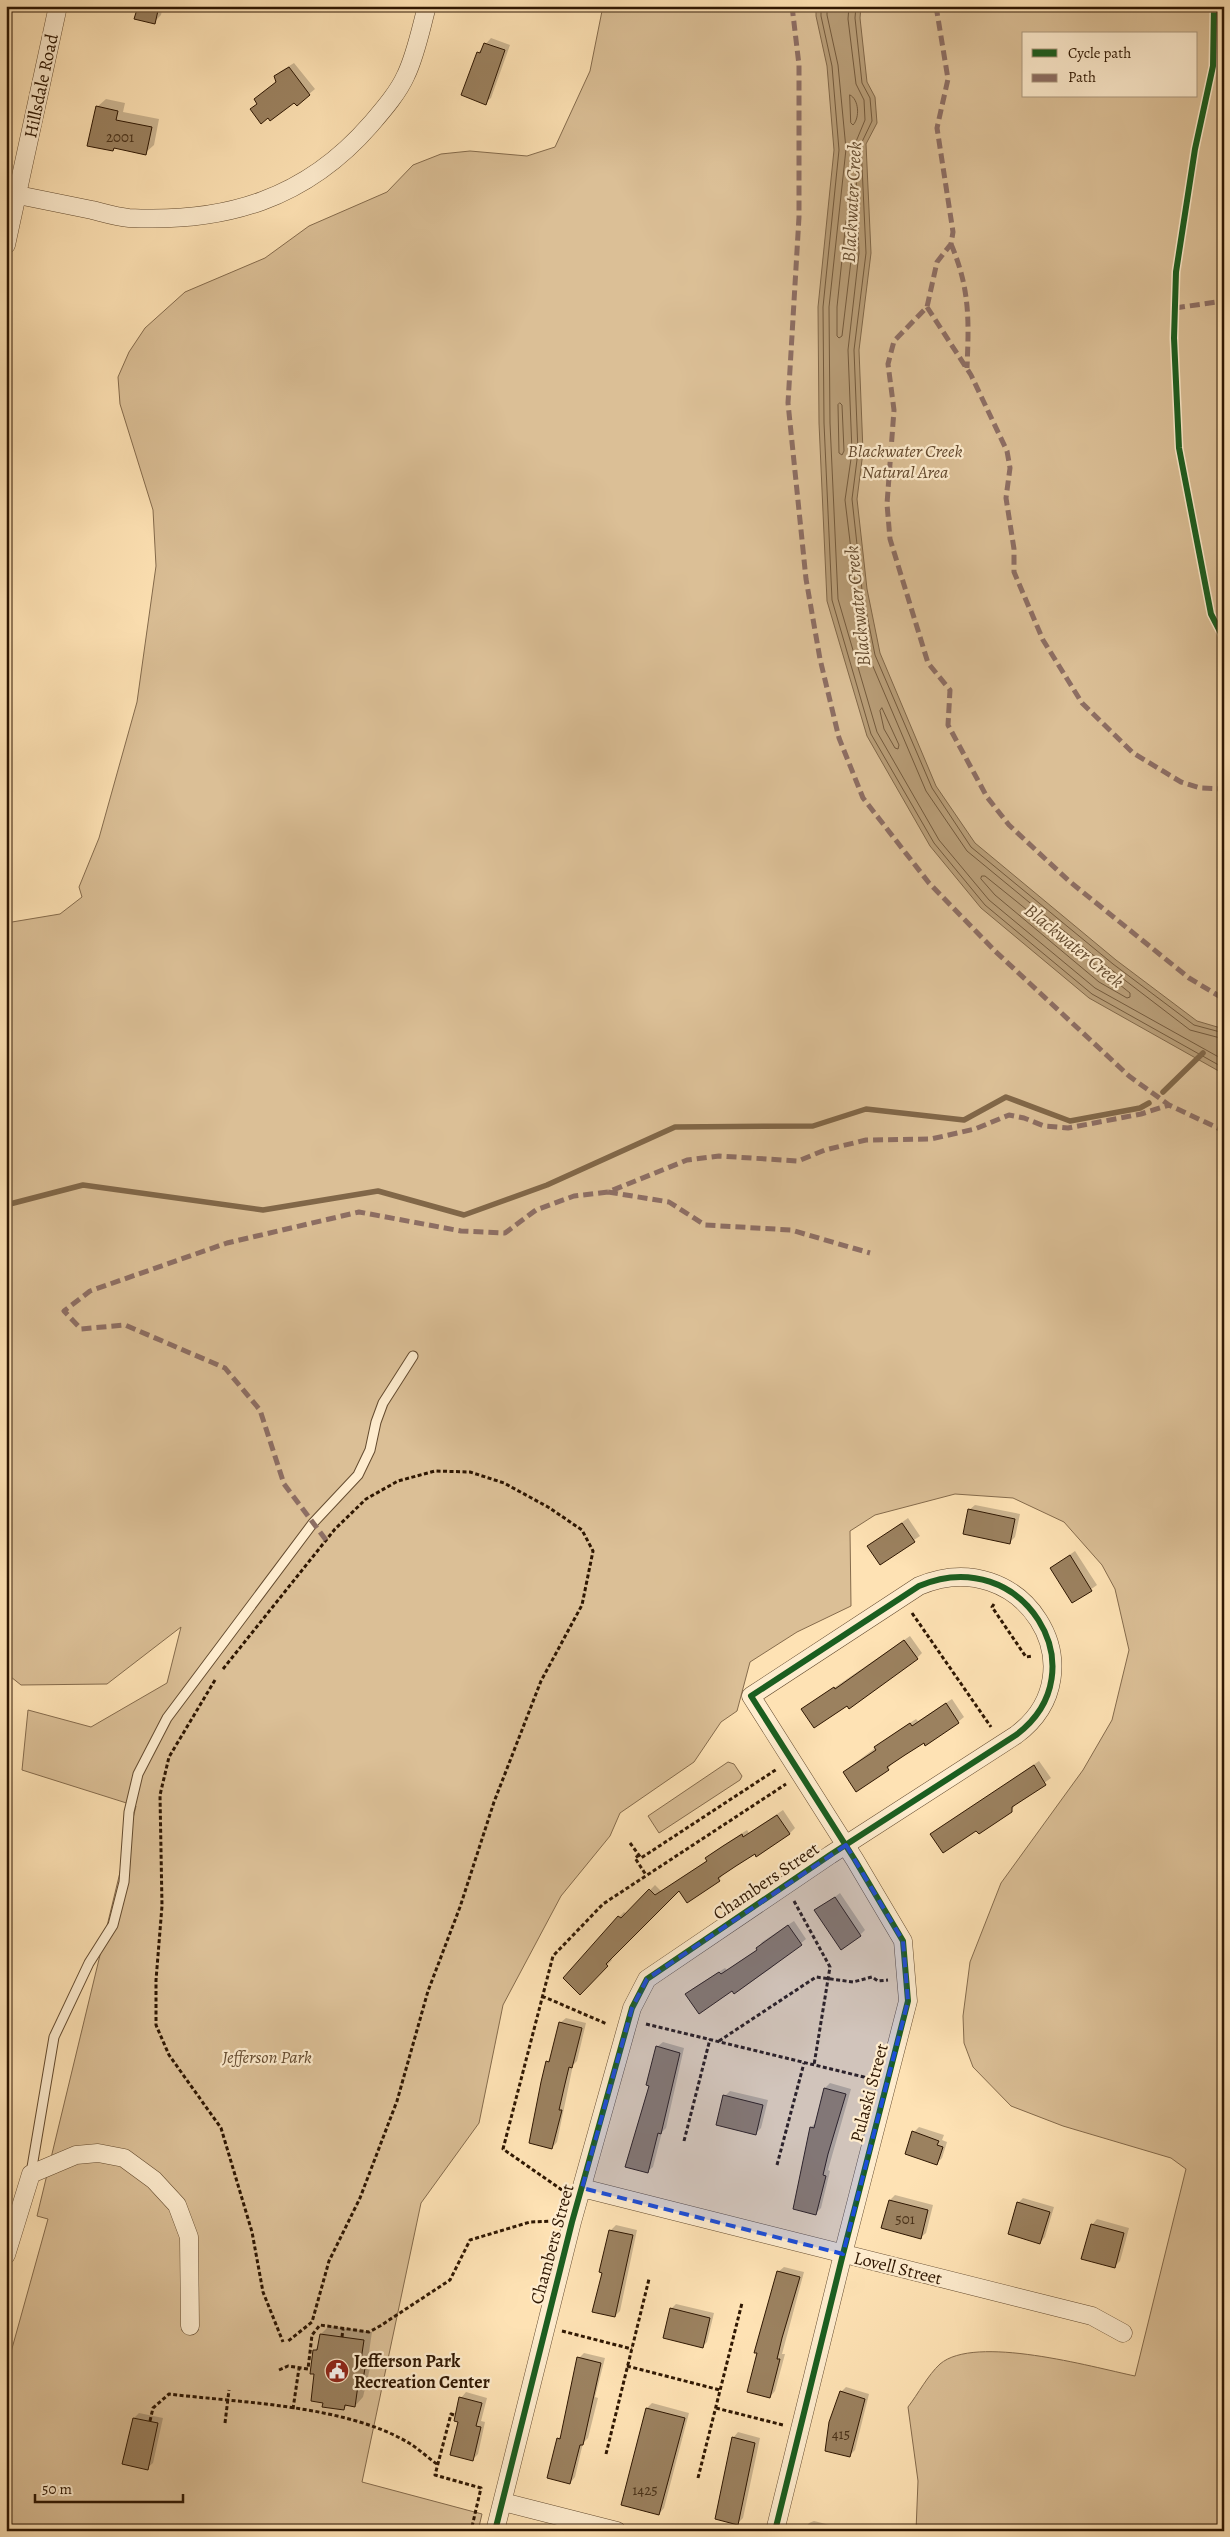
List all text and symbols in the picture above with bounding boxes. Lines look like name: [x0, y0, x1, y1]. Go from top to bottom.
street label: Hillsdale Road: [18, 31, 64, 140]
legend: [1022, 32, 1198, 98]
text: Cycle path: [1068, 43, 1131, 63]
text: Path: [1068, 67, 1096, 87]
house number: 2001: [106, 127, 134, 147]
water label: Blackwater Creek: [836, 141, 868, 263]
park label: Blackwater Creek Natural Area: [848, 439, 962, 484]
water label: Blackwater Creek: [839, 544, 877, 668]
water label: Blackwater Creek: [1019, 898, 1129, 994]
street label: Chambers Street: [708, 1837, 824, 1925]
street label: Pulaski Street: [844, 2041, 894, 2145]
park label: Jefferson Park: [221, 2045, 312, 2069]
street label: Chambers Street: [524, 2181, 580, 2307]
house number: 501: [895, 2209, 915, 2229]
street label: Lovell Street: [851, 2245, 945, 2291]
place label: Jefferson Park Recreation Center: [354, 2349, 491, 2394]
public building icon: Jefferson Park Recreation Center: [324, 2358, 350, 2384]
house number: 415: [832, 2424, 850, 2444]
scale bar: [35, 2472, 182, 2504]
text: 50 m: [42, 2479, 72, 2499]
house number: 1425: [632, 2480, 658, 2500]

